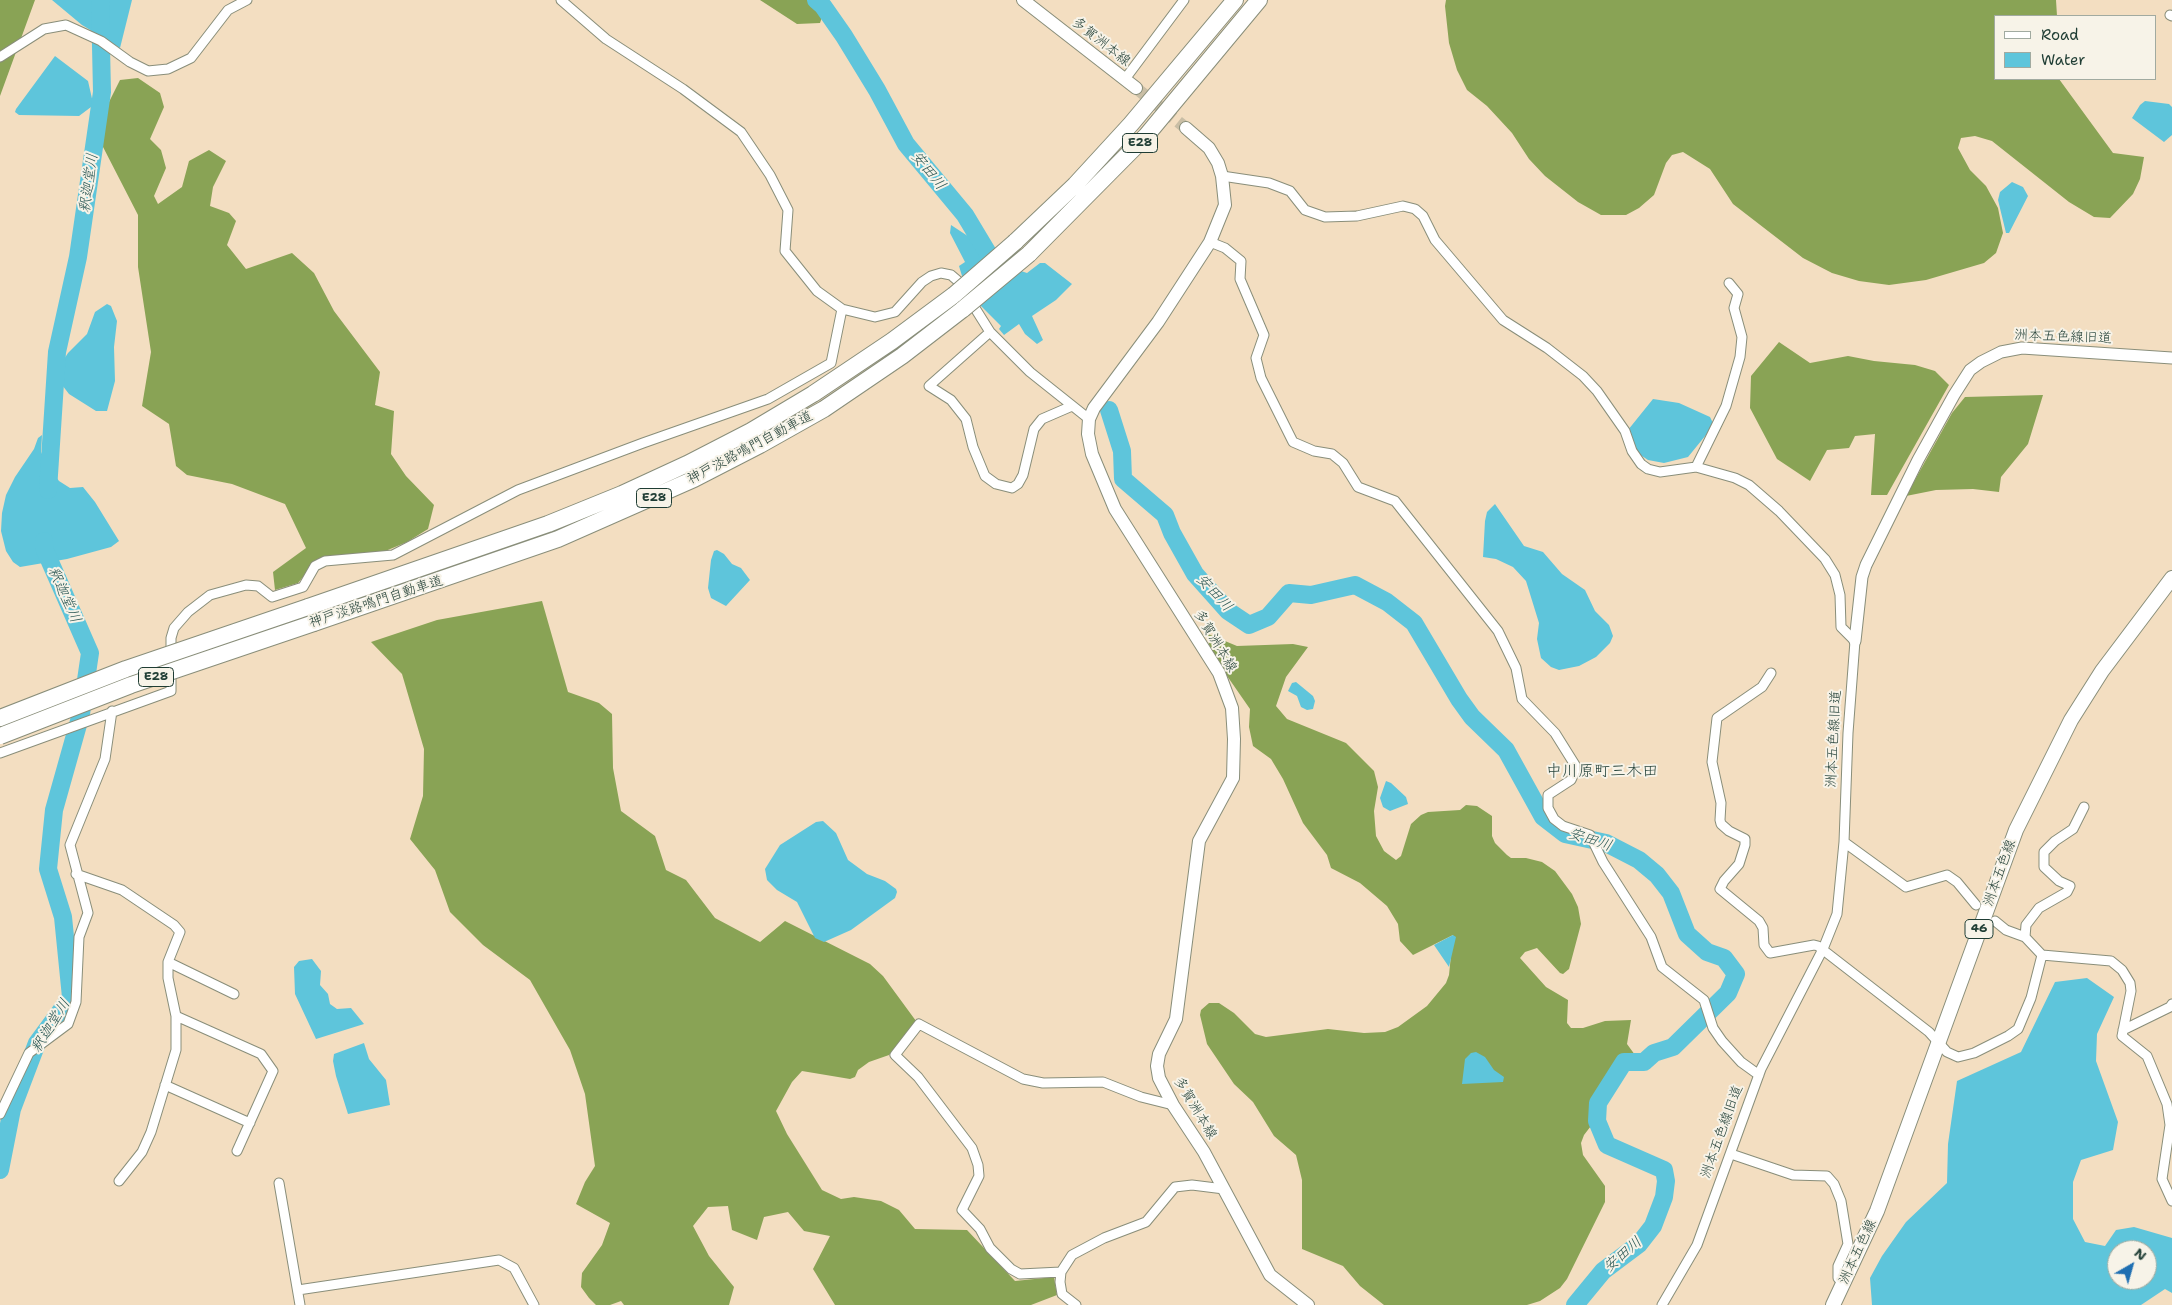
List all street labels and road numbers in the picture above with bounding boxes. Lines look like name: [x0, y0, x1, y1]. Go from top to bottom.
street label: 多賀洲本線: [1068, 14, 1134, 70]
road number: E28: [1122, 134, 1158, 152]
street label: 洲本五色線旧道: [2014, 327, 2112, 347]
street label: 神戸淡路鳴門自動車道: [684, 408, 816, 488]
road number: E28: [636, 488, 672, 508]
street label: 神戸淡路鳴門自動車道: [307, 572, 445, 632]
street label: 多賀洲本線: [1190, 607, 1240, 675]
road number: E28: [138, 668, 174, 686]
street label: 洲本五色線旧道: [1823, 690, 1845, 788]
street label: 洲本五色線: [1980, 837, 2020, 909]
road number: 46: [1965, 920, 1993, 939]
street label: 多賀洲本線: [1170, 1074, 1220, 1142]
street label: 洲本五色線旧道: [1697, 1083, 1747, 1181]
street label: 洲本五色線: [1836, 1217, 1880, 1287]

